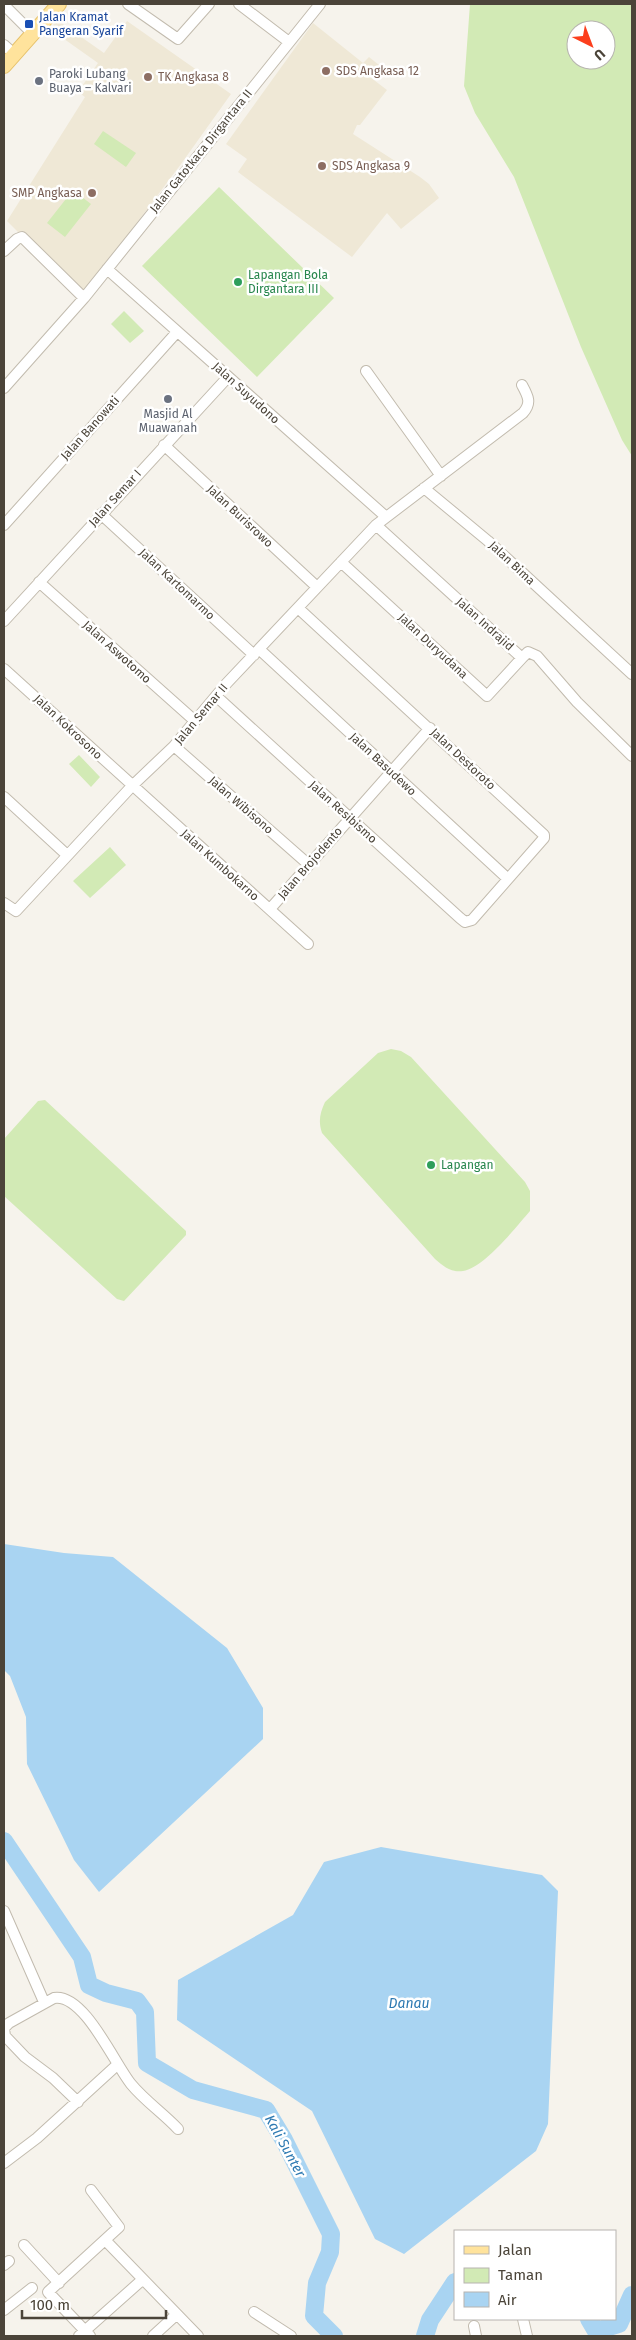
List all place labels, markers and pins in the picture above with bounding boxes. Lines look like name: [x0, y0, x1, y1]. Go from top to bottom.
place label: Jalan Kramat Pangeran Syarif: [39, 10, 124, 38]
marker: Jalan Kramat Pangeran Syarif: [23, 18, 35, 30]
place label: SDS Angkasa 12: [336, 64, 419, 78]
marker: SDS Angkasa 12: [320, 65, 332, 77]
place label: Paroki Lubang Buaya – Kalvari: [49, 67, 132, 95]
place label: TK Angkasa 8: [158, 70, 229, 84]
marker: TK Angkasa 8: [142, 71, 154, 83]
marker: Paroki Lubang Buaya – Kalvari: [33, 75, 45, 87]
place label: SDS Angkasa 9: [332, 159, 410, 173]
marker: SDS Angkasa 9: [316, 160, 328, 172]
place label: SMP Angkasa: [12, 186, 82, 200]
marker: SMP Angkasa: [86, 187, 98, 199]
place label: Lapangan Bola Dirgantara III: [248, 268, 328, 296]
marker: Lapangan Bola Dirgantara III: [232, 276, 244, 288]
marker: Masjid Al Muawanah: [162, 393, 174, 405]
place label: Masjid Al Muawanah: [139, 407, 197, 435]
place label: Lapangan: [441, 1158, 494, 1172]
marker: Lapangan: [425, 1159, 437, 1171]

